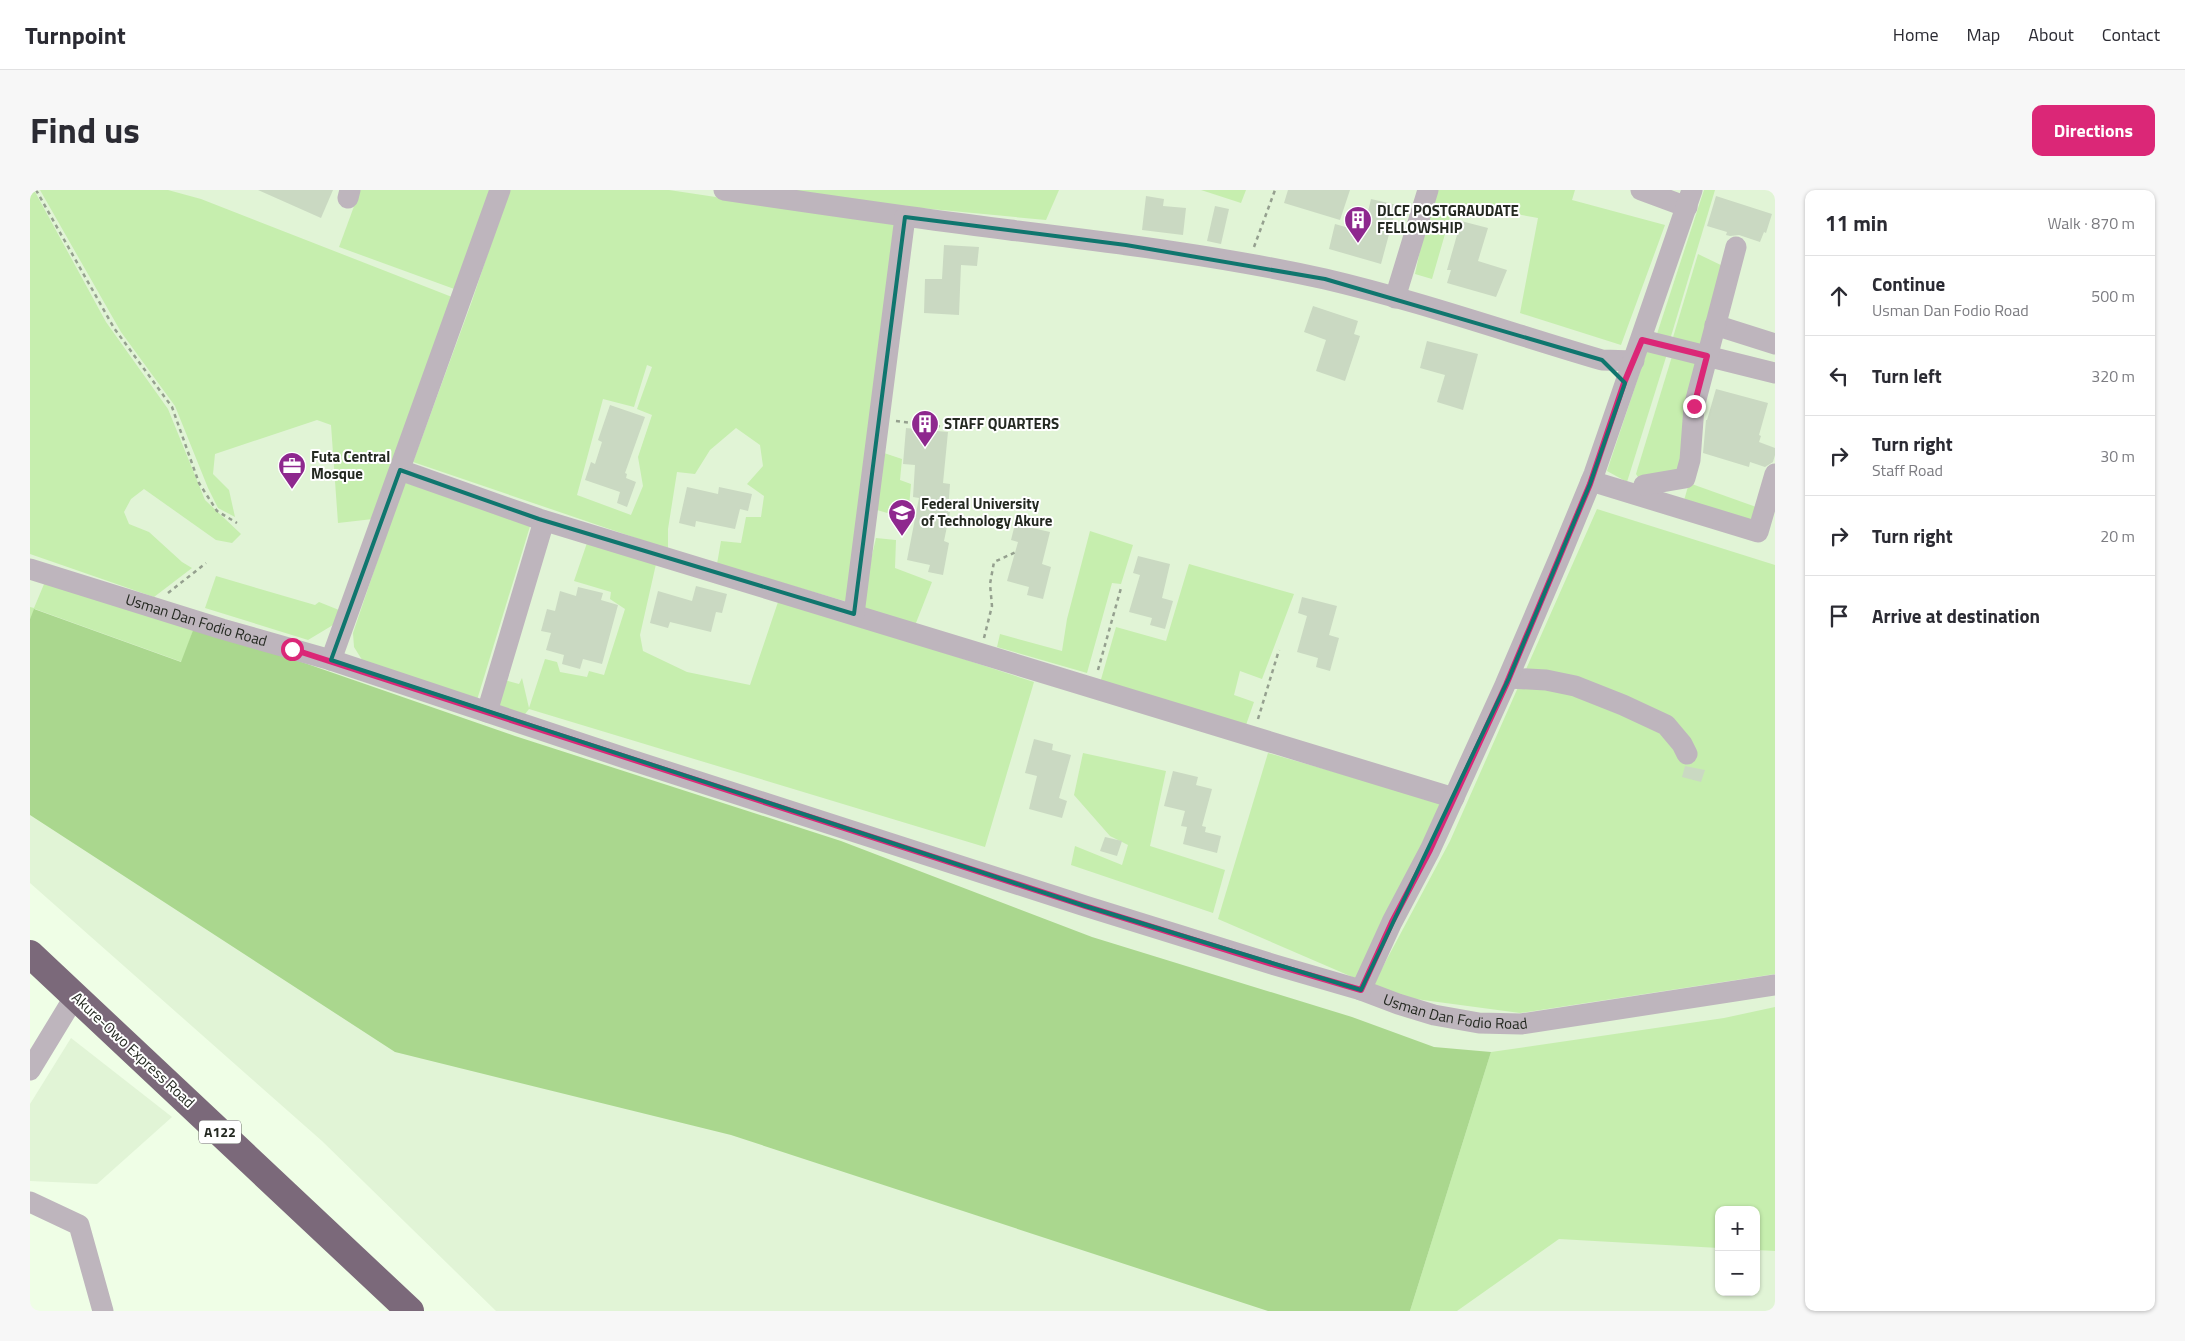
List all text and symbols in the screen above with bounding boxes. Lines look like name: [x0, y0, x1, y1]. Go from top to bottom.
text: Turnpoint: [25, 17, 126, 53]
text: Home: [1893, 21, 1939, 48]
text: Map: [1967, 21, 2000, 48]
text: About: [2028, 21, 2074, 48]
text: Contact: [2102, 21, 2160, 48]
text: Find us: [30, 103, 140, 157]
button: Directions: [2032, 105, 2155, 156]
place label: DLCF POSTGRAUDATE FELLOWSHIP: [1377, 199, 1519, 239]
building icon: DLCF POSTGRAUDATE FELLOWSHIP: [1343, 205, 1373, 244]
text: 11 min: [1825, 207, 1888, 239]
text: Walk · 870 m: [2047, 211, 2135, 235]
text: Continue: [1872, 269, 1945, 298]
icon: ahead: [1825, 282, 1853, 310]
text: 500 m: [2091, 284, 2135, 308]
text: Usman Dan Fodio Road: [1872, 298, 2029, 322]
text: Turn left: [1872, 361, 1942, 390]
icon: left: [1825, 362, 1853, 390]
text: 320 m: [2091, 364, 2135, 388]
route end: [1683, 395, 1706, 418]
building icon: STAFF QUARTERS: [910, 409, 940, 448]
place label: STAFF QUARTERS: [944, 412, 1059, 435]
text: Turn right: [1872, 429, 1953, 458]
icon: right: [1825, 442, 1853, 470]
text: 30 m: [2100, 444, 2135, 468]
place label: Futa Central Mosque: [311, 445, 390, 485]
office icon: Futa Central Mosque: [277, 451, 307, 490]
text: Staff Road: [1872, 458, 1943, 482]
place label: Federal University of Technology Akure: [921, 492, 1053, 532]
school or university icon: Federal University of Technology Akure: [887, 498, 917, 537]
text: Turn right: [1872, 521, 1953, 550]
icon: right: [1825, 522, 1853, 550]
text: 20 m: [2100, 524, 2135, 548]
street label: Usman Dan Fodio Road: [123, 588, 270, 652]
text: Arrive at destination: [1872, 601, 2040, 630]
icon: arrive: [1825, 602, 1853, 630]
route start: [281, 638, 304, 661]
street label: Akure-Owo Express Road: [67, 986, 200, 1113]
street label: Usman Dan Fodio Road: [1380, 987, 1529, 1035]
road number: A122: [199, 1120, 241, 1144]
map controls: [1715, 1206, 1760, 1296]
button: +: [1715, 1206, 1760, 1251]
button: −: [1715, 1251, 1760, 1296]

